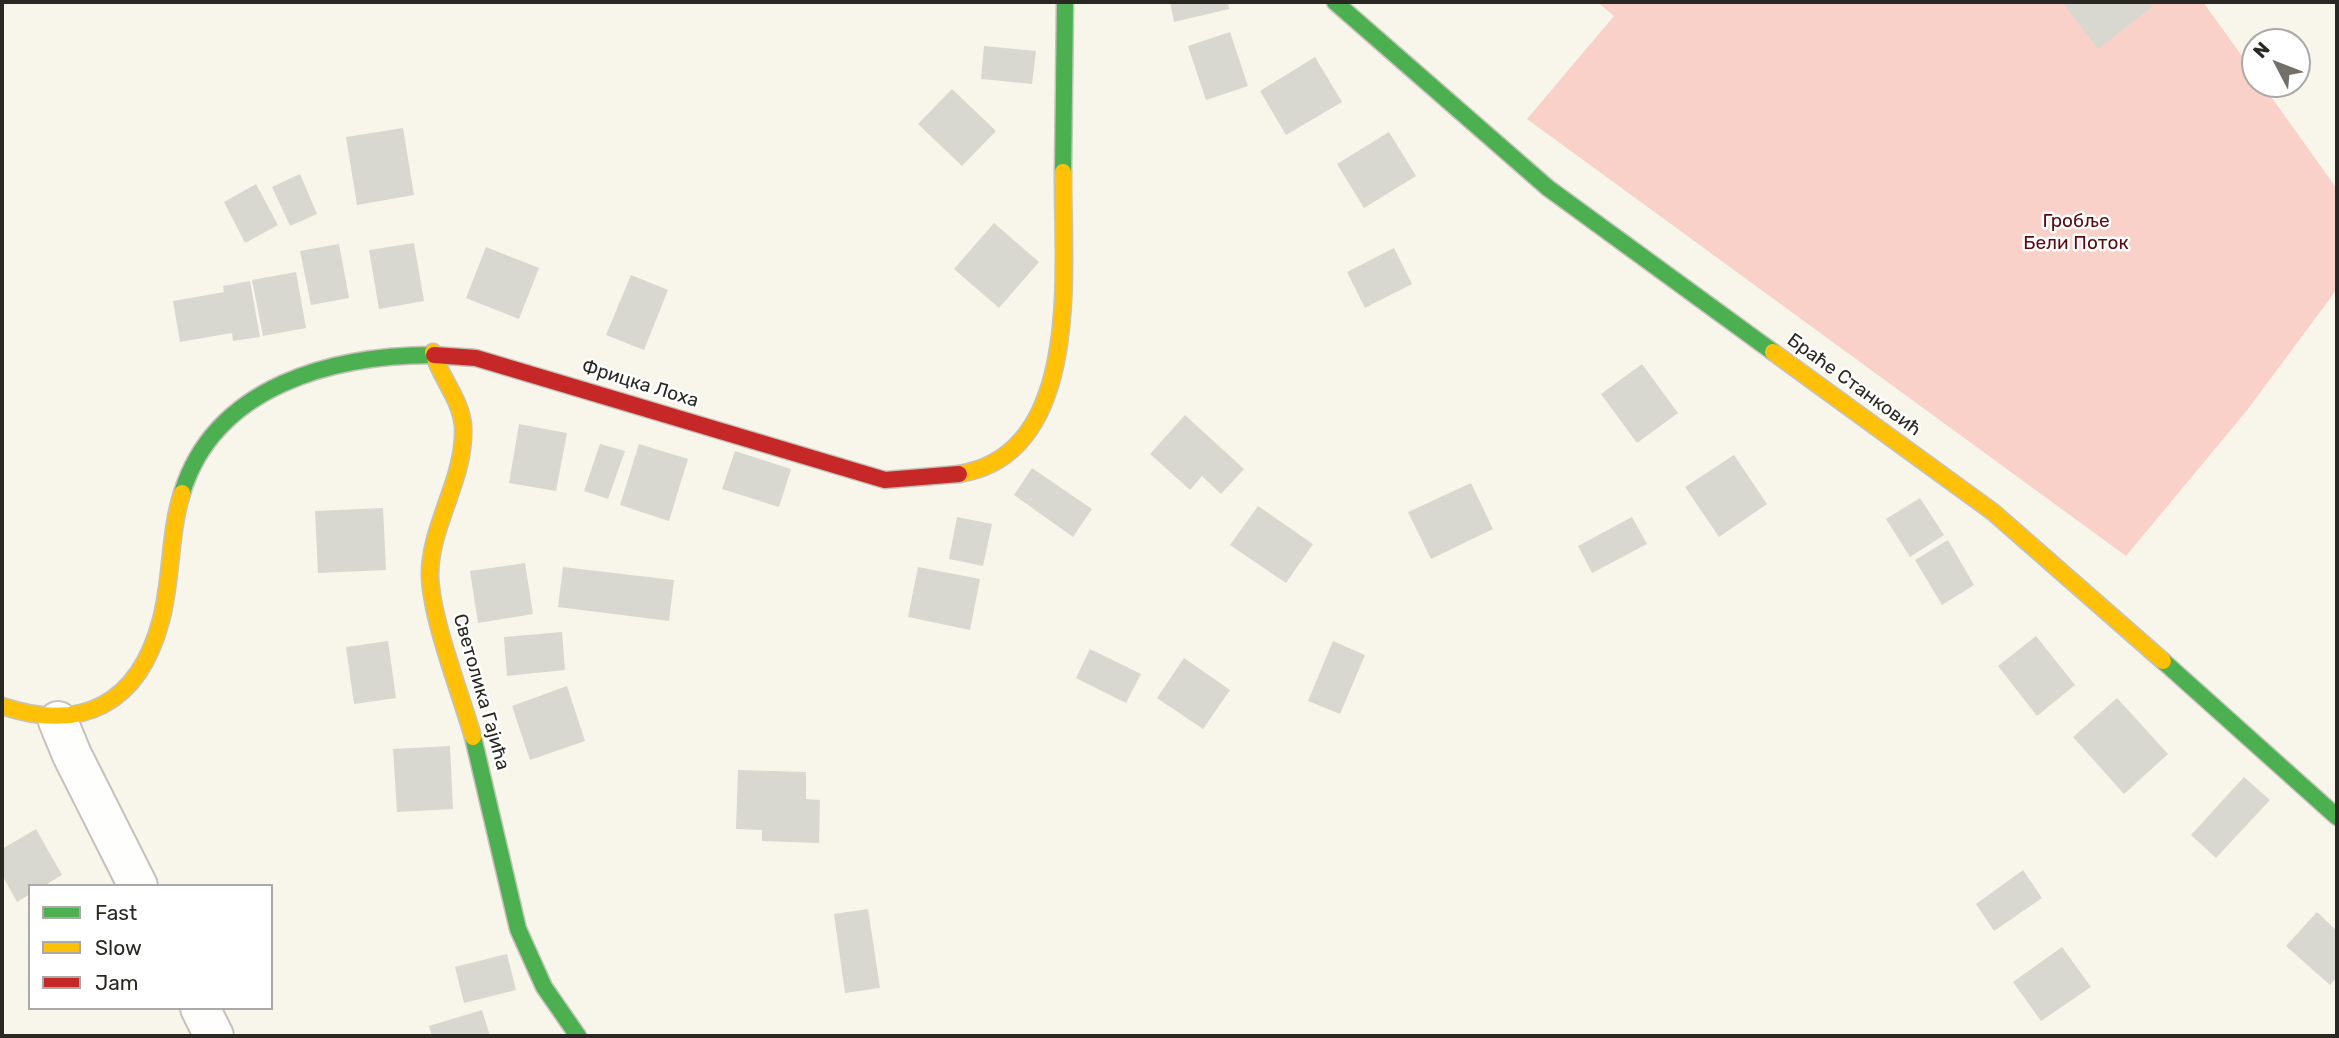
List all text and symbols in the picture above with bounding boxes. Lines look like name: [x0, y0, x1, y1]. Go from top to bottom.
north arrow: [2241, 28, 2311, 98]
text: N: [2248, 37, 2275, 63]
park label: Гробље Бели Поток: [2023, 211, 2129, 255]
street label: Браће Станковић: [1783, 329, 1925, 441]
street label: Фрицка Лоха: [579, 355, 701, 413]
street label: Светолика Гајића: [448, 611, 514, 773]
legend: [28, 884, 273, 1010]
text: Fast: [95, 900, 137, 925]
text: Slow: [95, 935, 142, 960]
text: Jam: [95, 970, 139, 995]

